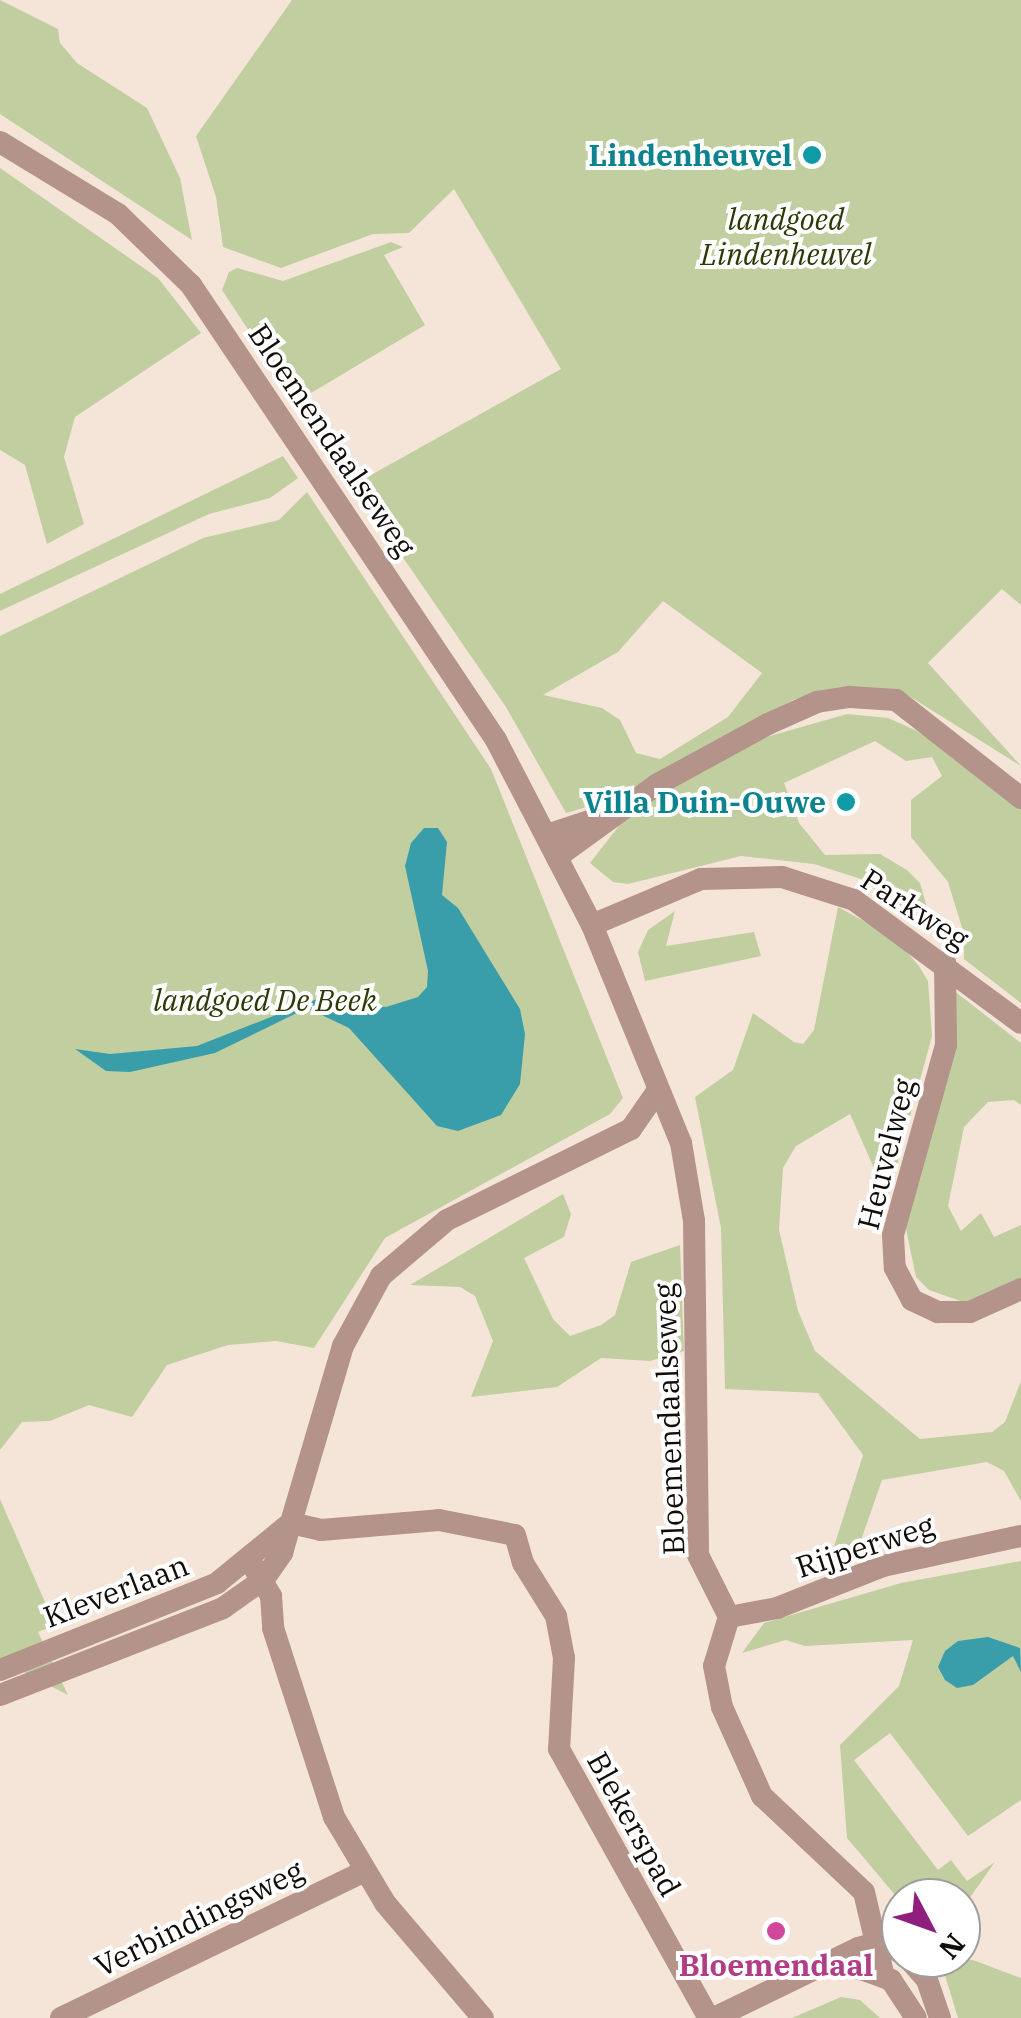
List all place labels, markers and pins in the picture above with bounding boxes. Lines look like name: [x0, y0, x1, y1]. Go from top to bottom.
place label: Lindenheuvel: [589, 137, 792, 173]
marker: Lindenheuvel: [801, 144, 823, 166]
place label: Villa Duin-Ouwe: [583, 784, 826, 820]
marker: Villa Duin-Ouwe: [835, 791, 857, 813]
marker: Bloemendaal: [765, 1920, 787, 1942]
place label: Bloemendaal: [679, 1947, 873, 1983]

